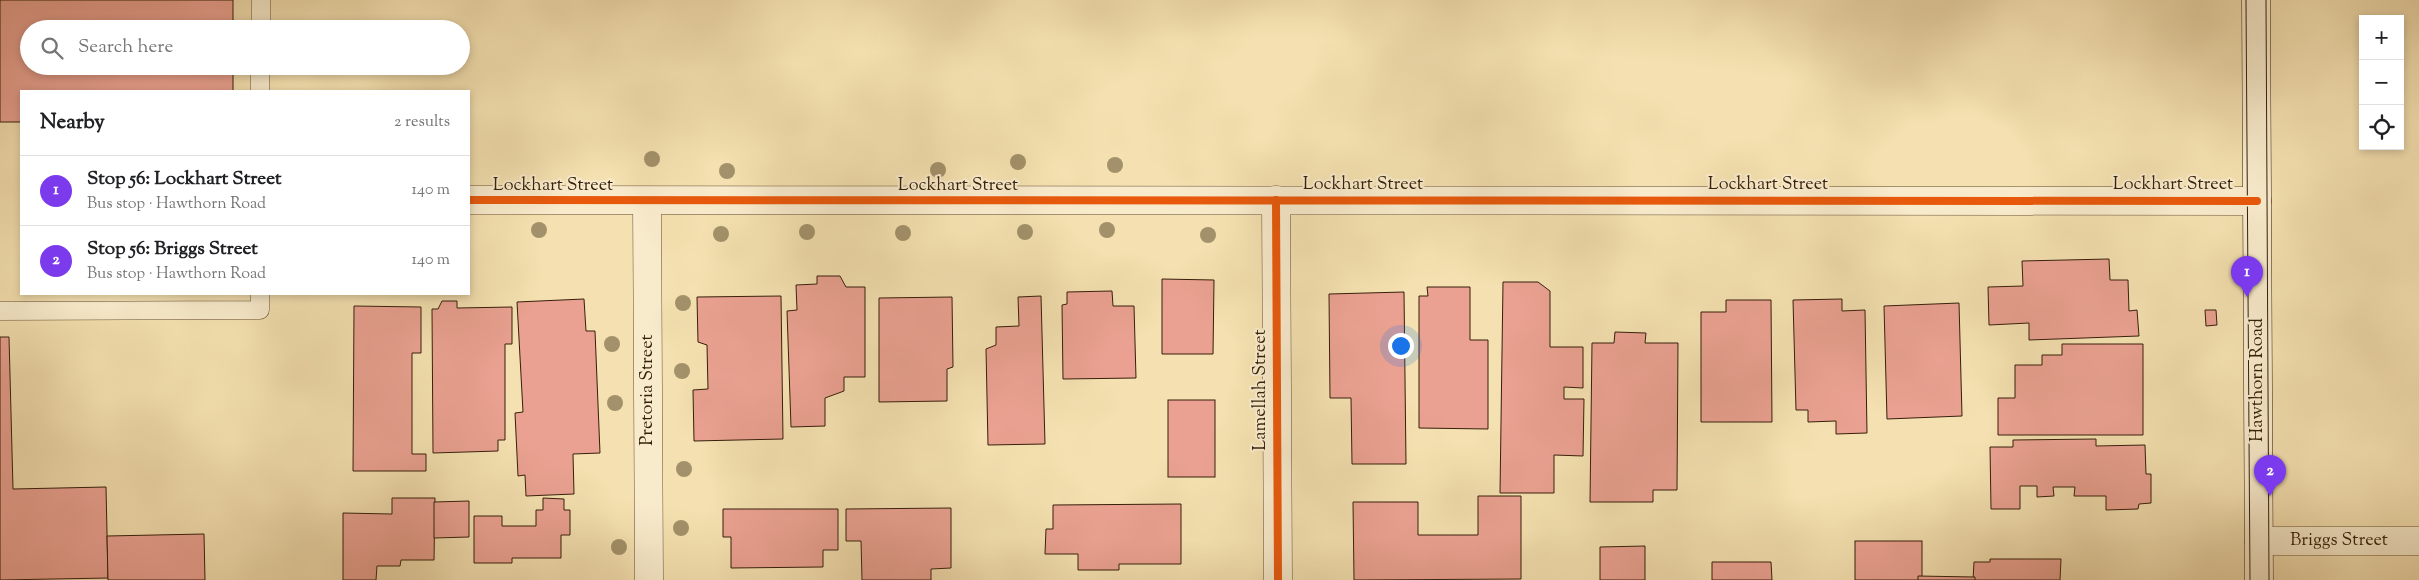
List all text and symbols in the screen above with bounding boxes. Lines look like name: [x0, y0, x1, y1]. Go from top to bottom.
map controls: [2359, 15, 2404, 150]
button: +: [2359, 15, 2404, 60]
search box: [20, 20, 470, 75]
icon: search: [38, 34, 66, 62]
text: Search here: [78, 34, 173, 61]
button: −: [2359, 60, 2404, 105]
button: locate: [2359, 105, 2404, 150]
text: Nearby: [40, 108, 105, 138]
text: 2 results: [394, 111, 450, 134]
text: Stop 56: Lockhart Street: [87, 166, 281, 193]
street label: Lockhart Street: [1303, 172, 1423, 198]
street label: Lockhart Street: [1708, 172, 1828, 198]
street label: Lockhart Street: [2113, 172, 2233, 198]
street label: Lockhart Street: [493, 173, 613, 199]
street label: Lockhart Street: [898, 173, 1018, 199]
text: 1: [53, 179, 59, 202]
text: 140 m: [412, 179, 450, 202]
text: Bus stop · Hawthorn Road: [87, 193, 266, 216]
text: Stop 56: Briggs Street: [87, 236, 258, 263]
text: 2: [52, 249, 60, 272]
text: 140 m: [412, 249, 450, 272]
pin: 1: [2231, 256, 2263, 297]
text: Bus stop · Hawthorn Road: [87, 263, 266, 286]
street label: Hawthorn Road: [2245, 318, 2271, 442]
street label: Lamellah Street: [1248, 329, 1274, 451]
your location: [1388, 333, 1414, 359]
street label: Pretoria Street: [635, 334, 661, 446]
pin: 2: [2254, 455, 2286, 496]
street label: Briggs Street: [2290, 528, 2388, 554]

